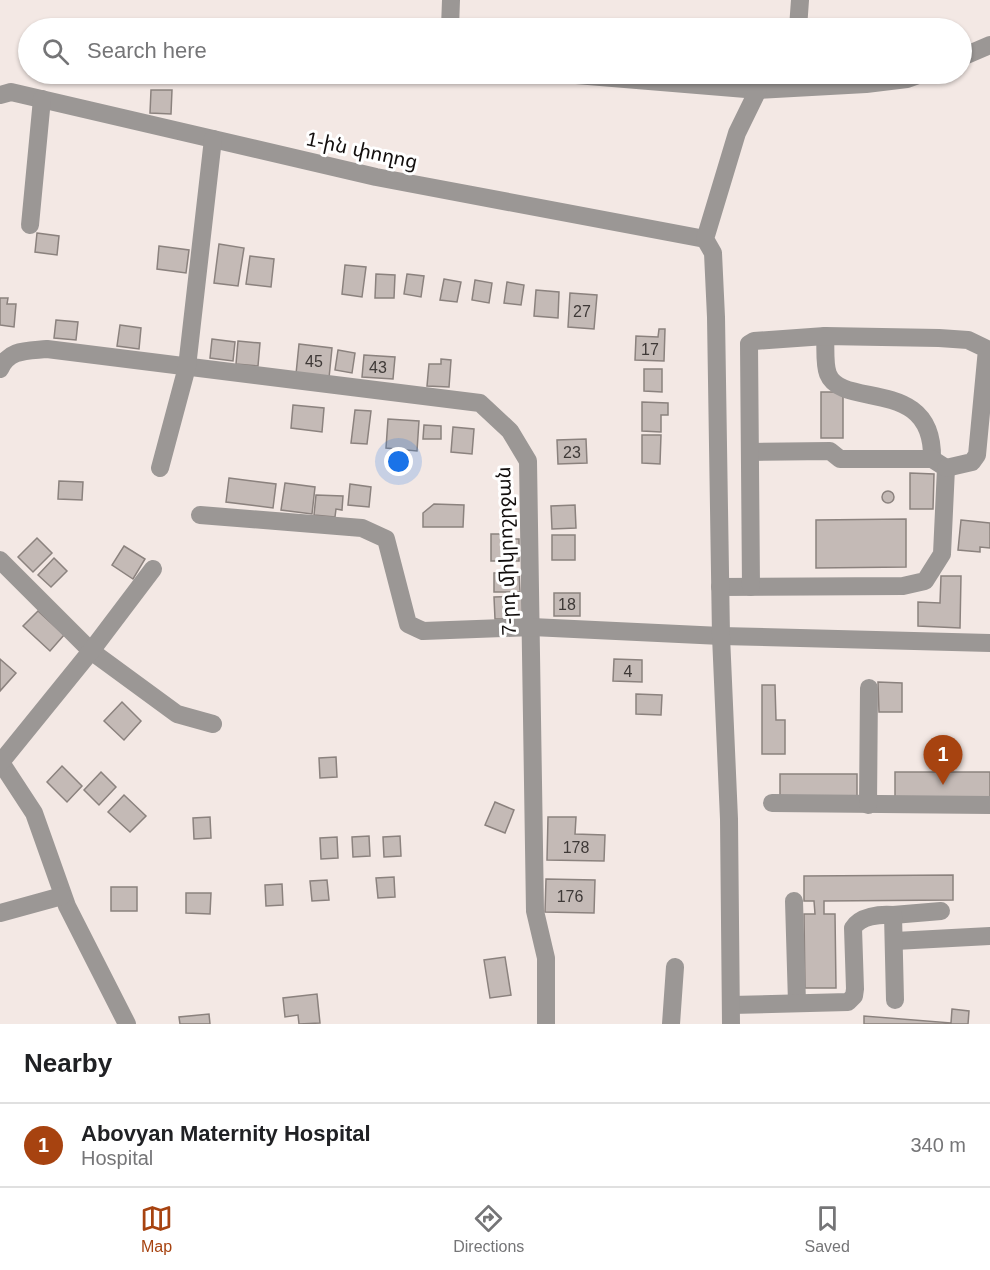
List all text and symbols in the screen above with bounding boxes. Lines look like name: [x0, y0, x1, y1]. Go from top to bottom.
search box: [18, 18, 972, 84]
icon: search: [39, 35, 72, 68]
text: Search here: [87, 38, 207, 63]
street label: 1-ին փողոց: [304, 127, 420, 174]
house number: 27: [573, 303, 591, 320]
house number: 17: [641, 341, 659, 358]
house number: 45: [305, 353, 323, 370]
house number: 43: [369, 359, 387, 376]
house number: 23: [563, 444, 581, 461]
your location: [384, 447, 413, 476]
street label: 7-րդ միկրոշրջան: [492, 466, 521, 636]
house number: 18: [558, 596, 576, 613]
house number: 4: [624, 663, 633, 680]
pin: 1: [924, 736, 962, 785]
house number: 178: [563, 839, 589, 856]
house number: 176: [557, 888, 583, 905]
text: Nearby: [24, 1048, 112, 1078]
text: Abovyan Maternity Hospital: [81, 1121, 371, 1146]
text: 1: [38, 1134, 49, 1156]
text: 340 m: [910, 1134, 966, 1156]
text: Hospital: [81, 1147, 153, 1169]
tab: Map: [140, 1202, 173, 1256]
tab: Directions: [453, 1202, 524, 1256]
tab: Saved: [805, 1202, 850, 1256]

